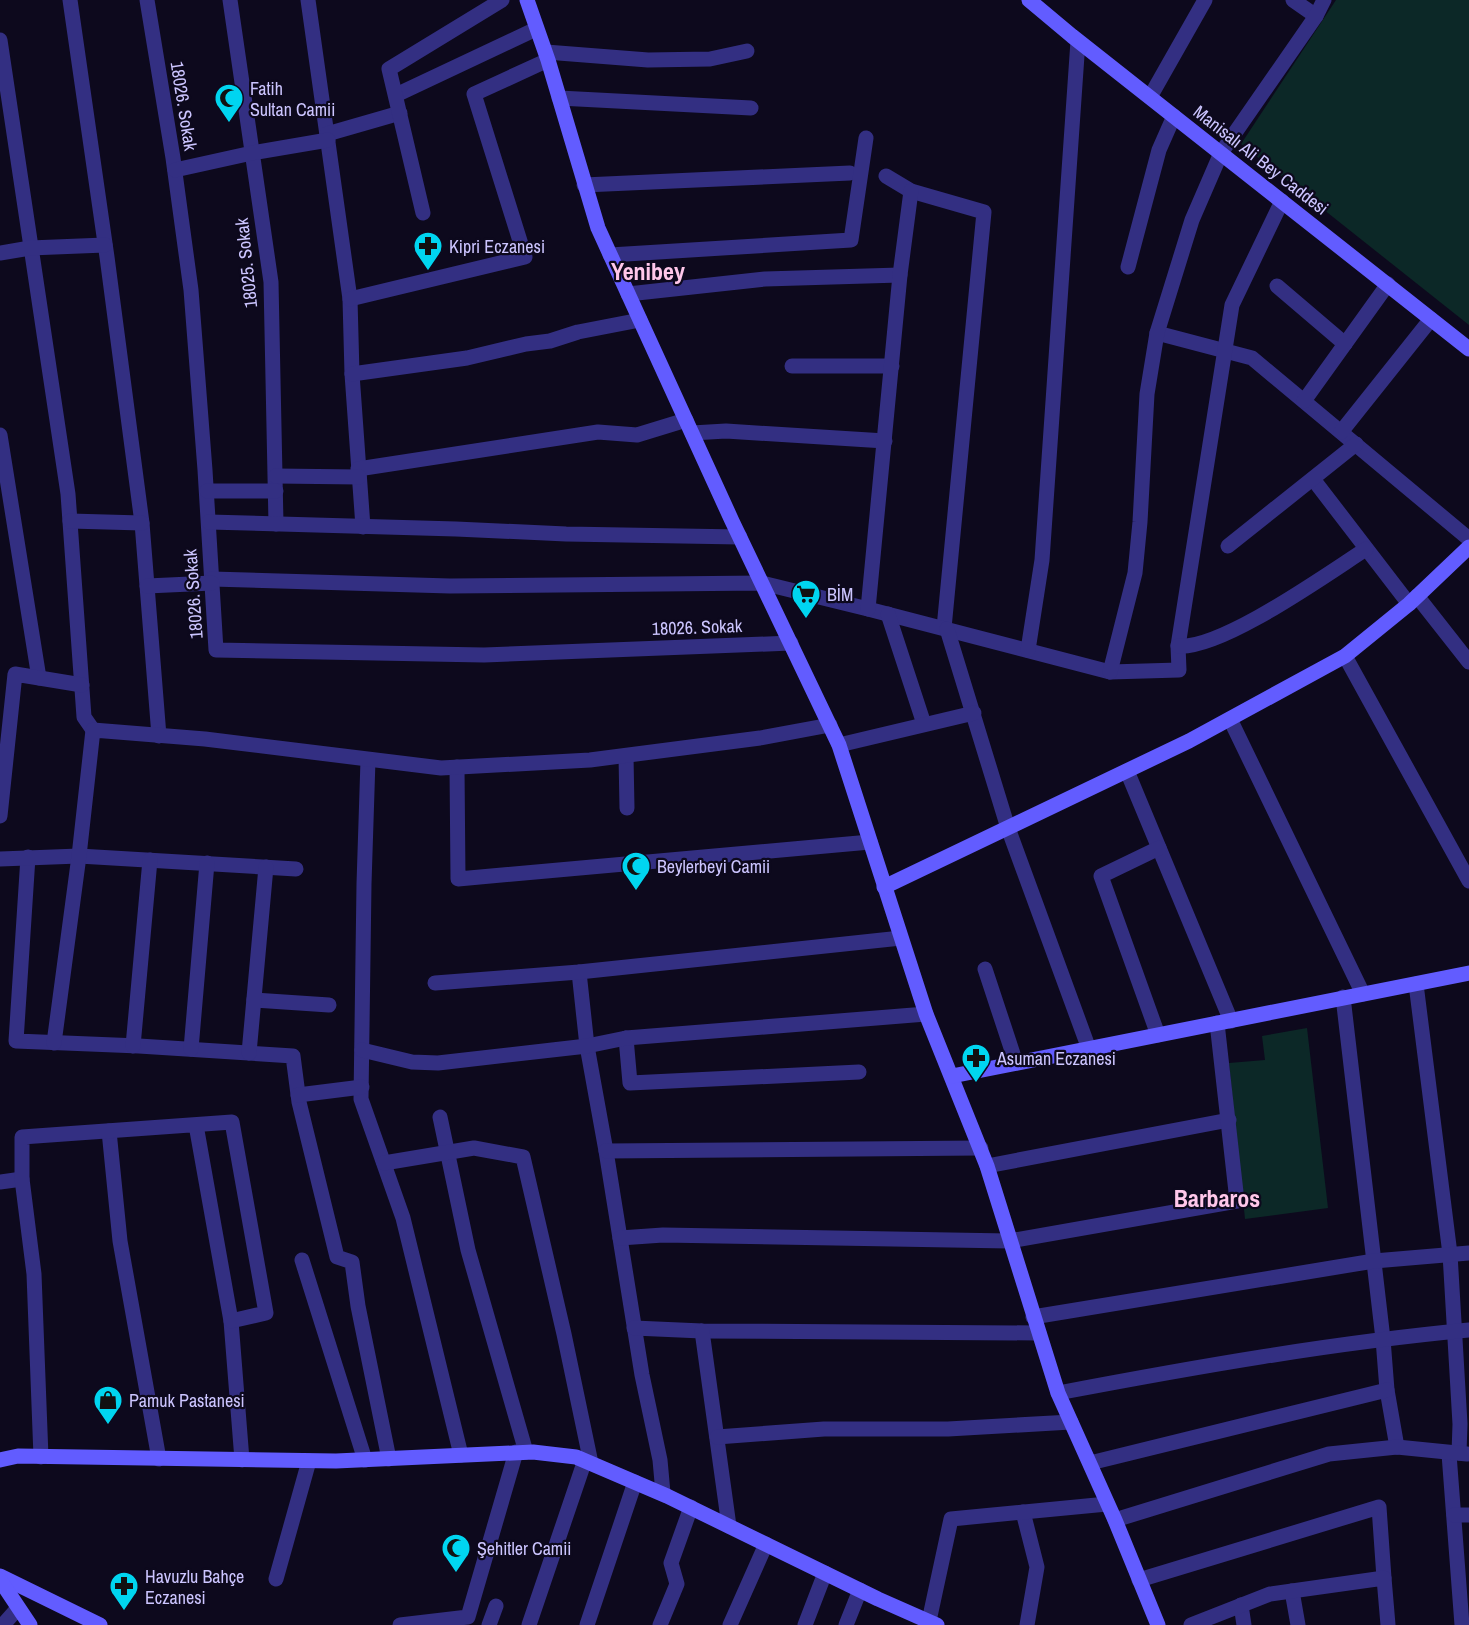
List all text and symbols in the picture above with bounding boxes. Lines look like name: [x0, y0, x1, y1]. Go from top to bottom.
street label: 18026. Sokak: [165, 59, 204, 153]
place label: Fatih Sultan Camii: [250, 76, 335, 122]
mosque icon: Fatih Sultan Camii: [213, 82, 245, 124]
street label: Manisalı Ali Bey Caddesi: [1188, 99, 1334, 221]
street label: 18025. Sokak: [229, 216, 263, 309]
pharmacy icon: Kipri Eczanesi: [412, 230, 444, 272]
place label: Kipri Eczanesi: [449, 234, 545, 259]
district label: Yenibey: [611, 255, 685, 287]
street label: 18026. Sokak: [177, 547, 209, 640]
supermarket icon: BİM: [790, 578, 822, 620]
place label: BİM: [827, 582, 853, 607]
street label: 18026. Sokak: [651, 613, 743, 641]
mosque icon: Beylerbeyi Camii: [620, 850, 652, 892]
place label: Beylerbeyi Camii: [657, 854, 770, 879]
pharmacy icon: Asuman Eczanesi: [960, 1042, 992, 1084]
place label: Asuman Eczanesi: [996, 1046, 1116, 1071]
district label: Barbaros: [1174, 1182, 1260, 1214]
shop icon: Pamuk Pastanesi: [92, 1384, 124, 1426]
place label: Pamuk Pastanesi: [129, 1388, 245, 1413]
mosque icon: Şehitler Camii: [440, 1532, 472, 1574]
place label: Şehitler Camii: [477, 1536, 571, 1561]
place label: Havuzlu Bahçe Eczanesi: [145, 1564, 244, 1610]
pharmacy icon: Havuzlu Bahçe Eczanesi: [108, 1570, 140, 1612]

